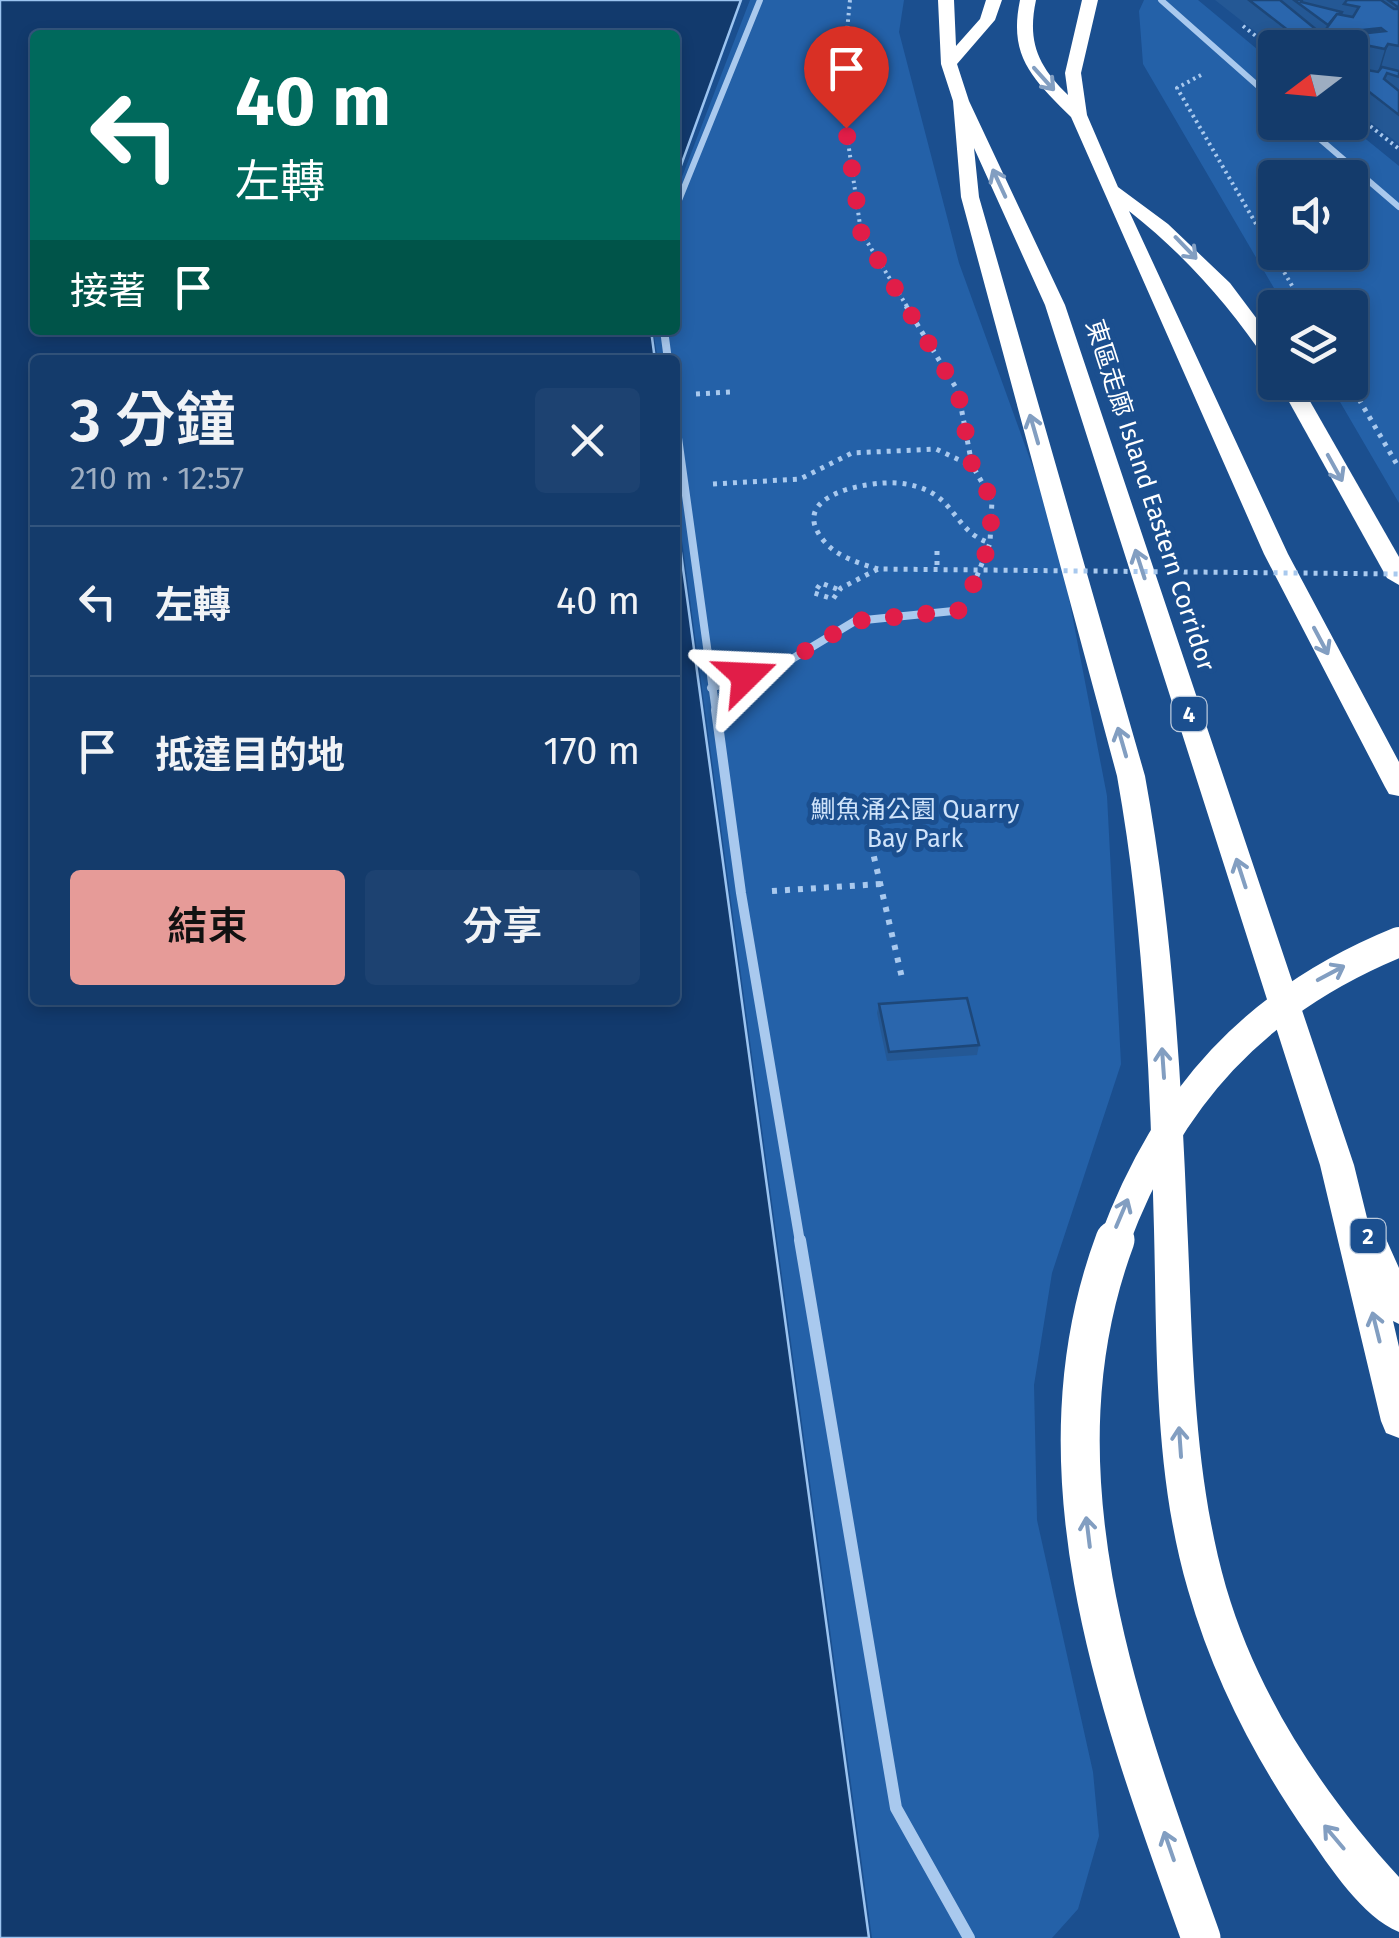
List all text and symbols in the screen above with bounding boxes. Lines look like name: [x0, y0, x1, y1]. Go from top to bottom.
pin: [804, 26, 889, 129]
north arrow: [1258, 30, 1368, 140]
map controls: [1258, 30, 1368, 400]
icon: arrive: [819, 41, 874, 96]
text: 40 m: [235, 60, 391, 144]
one-way arrow: [1033, 66, 1056, 91]
icon: left: [70, 70, 200, 200]
text: 左轉: [235, 155, 325, 209]
button: sound: [1258, 160, 1368, 270]
one-way arrow: [988, 168, 1007, 198]
one-way arrow: [1174, 235, 1198, 259]
icon: arrive: [166, 260, 221, 315]
text: 接著: [70, 268, 146, 314]
button: layers: [1258, 290, 1368, 400]
street label: 東區走廊 Island Eastern Corridor: [1079, 316, 1221, 675]
text: 3 分鐘: [70, 385, 236, 457]
button: close: [535, 388, 640, 493]
one-way arrow: [1023, 414, 1042, 445]
one-way arrow: [1326, 452, 1346, 482]
text: 210 m · 12:57: [70, 459, 244, 497]
one-way arrow: [1129, 549, 1147, 581]
icon: left: [70, 574, 125, 629]
text: 40 m: [556, 578, 640, 624]
text: 左轉: [155, 582, 231, 628]
position arrow: [694, 624, 798, 728]
one-way arrow: [1312, 625, 1332, 655]
road number: 4: [1172, 697, 1206, 731]
icon: arrive: [70, 724, 125, 779]
one-way arrow: [1111, 726, 1130, 758]
text: 170 m: [543, 728, 640, 774]
text: 抵達目的地: [155, 732, 345, 778]
park label: 鰂魚涌公園 Quarry Bay Park: [811, 795, 1020, 854]
one-way arrow: [1231, 858, 1249, 889]
button: 結束: [70, 870, 345, 985]
button: 分享: [365, 870, 640, 985]
one-way arrow: [1316, 962, 1346, 982]
one-way arrow: [1153, 1048, 1172, 1080]
one-way arrow: [1114, 1198, 1132, 1229]
road number: 2: [1350, 1219, 1386, 1253]
one-way arrow: [1366, 1312, 1384, 1344]
one-way arrow: [1170, 1426, 1189, 1459]
one-way arrow: [1078, 1517, 1097, 1549]
one-way arrow: [1323, 1825, 1345, 1851]
one-way arrow: [1158, 1830, 1176, 1862]

